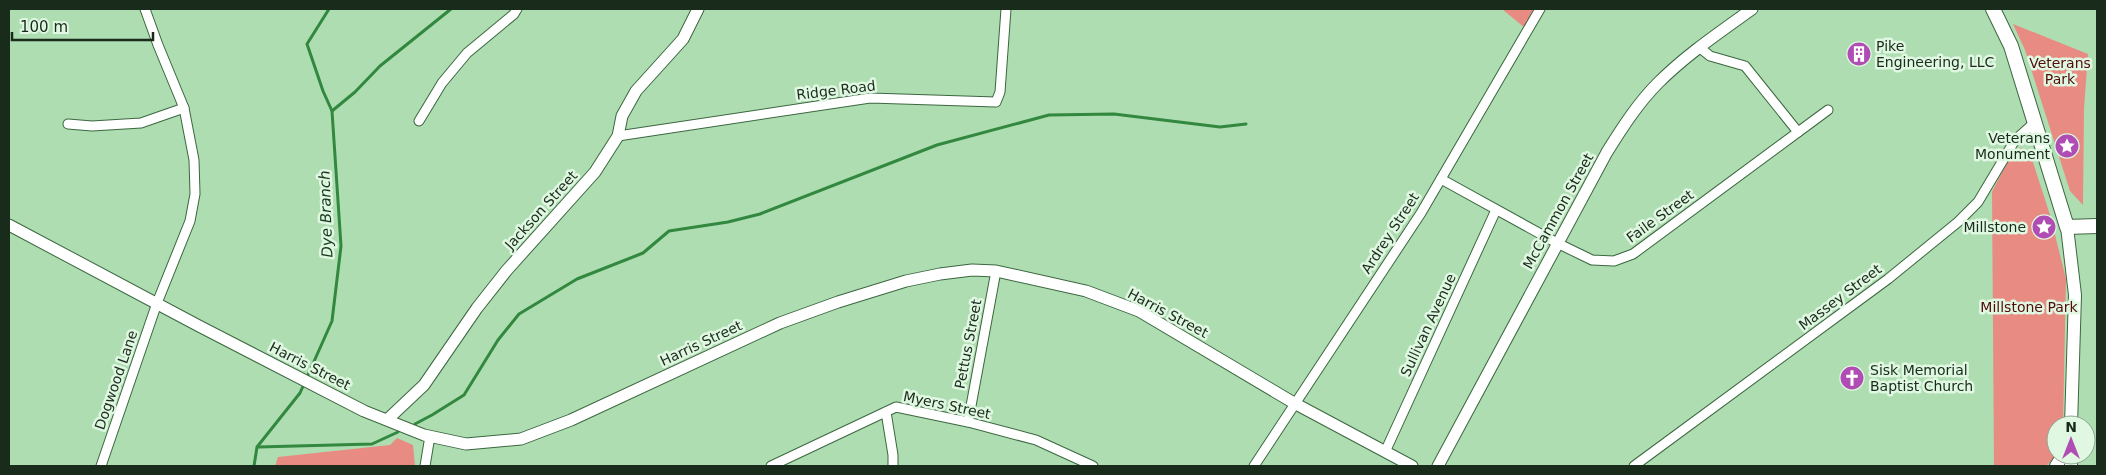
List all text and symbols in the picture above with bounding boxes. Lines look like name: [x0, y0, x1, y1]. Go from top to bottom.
scale bar: [12, 10, 154, 42]
text: 100 m: [20, 18, 68, 36]
place label: Pike Engineering, LLC: [1876, 38, 1995, 70]
building icon: Pike Engineering, LLC: [1846, 41, 1872, 67]
park label: Veterans Park: [2029, 55, 2091, 87]
street label: Ridge Road: [796, 77, 876, 103]
place label: Veterans Monument: [1975, 130, 2050, 162]
place icon: Veterans Monument: [2054, 133, 2080, 159]
street label: McCammon Street: [1520, 150, 1597, 272]
street label: Jackson Street: [501, 167, 581, 253]
water label: Dye Branch: [315, 170, 337, 258]
street label: Faile Street: [1623, 186, 1697, 246]
street label: Ardrey Street: [1358, 189, 1422, 276]
place icon: Millstone: [2031, 214, 2057, 240]
place label: Millstone: [1963, 219, 2026, 235]
street label: Massey Street: [1796, 260, 1885, 333]
street label: Sullivan Avenue: [1397, 271, 1459, 379]
street label: Harris Street: [1125, 285, 1211, 341]
street label: Pettus Street: [951, 297, 985, 390]
park label: Millstone Park: [1980, 299, 2079, 315]
street label: Harris Street: [657, 317, 745, 369]
street label: Dogwood Lane: [92, 328, 140, 432]
street label: Harris Street: [267, 339, 354, 393]
place label: Sisk Memorial Baptist Church: [1870, 362, 1973, 394]
church icon: Sisk Memorial Baptist Church: [1839, 365, 1865, 391]
street label: Myers Street: [902, 388, 993, 422]
north arrow: [2046, 415, 2096, 465]
text: N: [2065, 419, 2077, 435]

